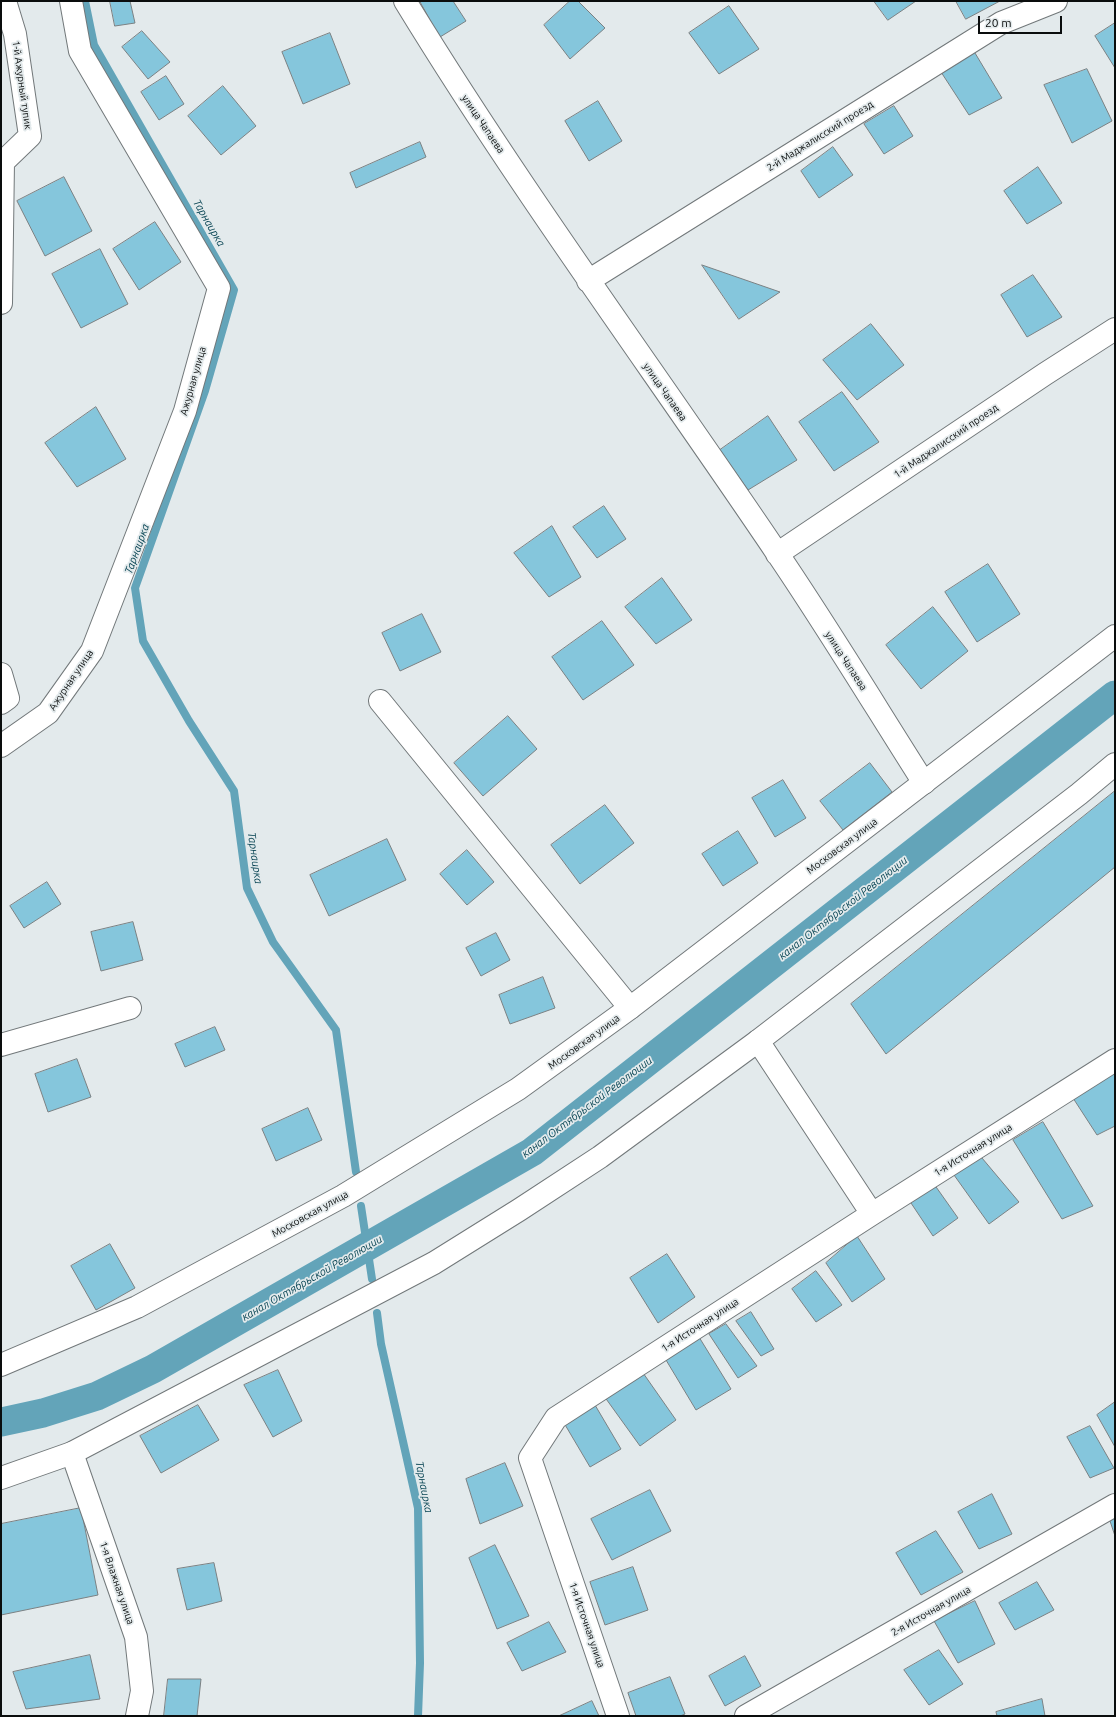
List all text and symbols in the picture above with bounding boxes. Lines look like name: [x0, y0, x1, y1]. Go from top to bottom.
scale bar: [980, 8, 1064, 34]
text: 20 m: [985, 16, 1012, 29]
street label: 1-й Ажурный тупик: [10, 40, 34, 130]
street label: улица Чапаева: [459, 92, 507, 156]
street label: 2-й Маджалисский проезд: [765, 98, 875, 174]
water label: Тарнаирка: [190, 197, 228, 249]
street label: Ажурная улица: [177, 345, 209, 417]
street label: улица Чапаева: [641, 361, 689, 423]
street label: 1-й Маджалисский проезд: [892, 402, 1000, 480]
water label: Тарнаирка: [122, 522, 152, 576]
street label: улица Чапаева: [822, 629, 870, 693]
street label: Ажурная улица: [46, 647, 96, 713]
street label: Московская улица: [804, 815, 880, 877]
water label: Тарнаирка: [245, 831, 265, 885]
water label: канал Октябрьской Революции: [776, 854, 910, 962]
street label: Московская улица: [546, 1012, 622, 1072]
water label: канал Октябрьской Революции: [519, 1054, 655, 1160]
street label: 1-я Источная улица: [932, 1121, 1014, 1179]
street label: Московская улица: [270, 1188, 350, 1240]
water label: канал Октябрьской Революции: [239, 1232, 385, 1324]
street label: 1-я Источная улица: [659, 1296, 741, 1354]
water label: Тарнаирка: [413, 1460, 435, 1514]
street label: 1-я Влажная улица: [97, 1540, 137, 1626]
street label: 1-я Источная улица: [567, 1581, 607, 1669]
street label: 2-я Источная улица: [889, 1583, 973, 1639]

